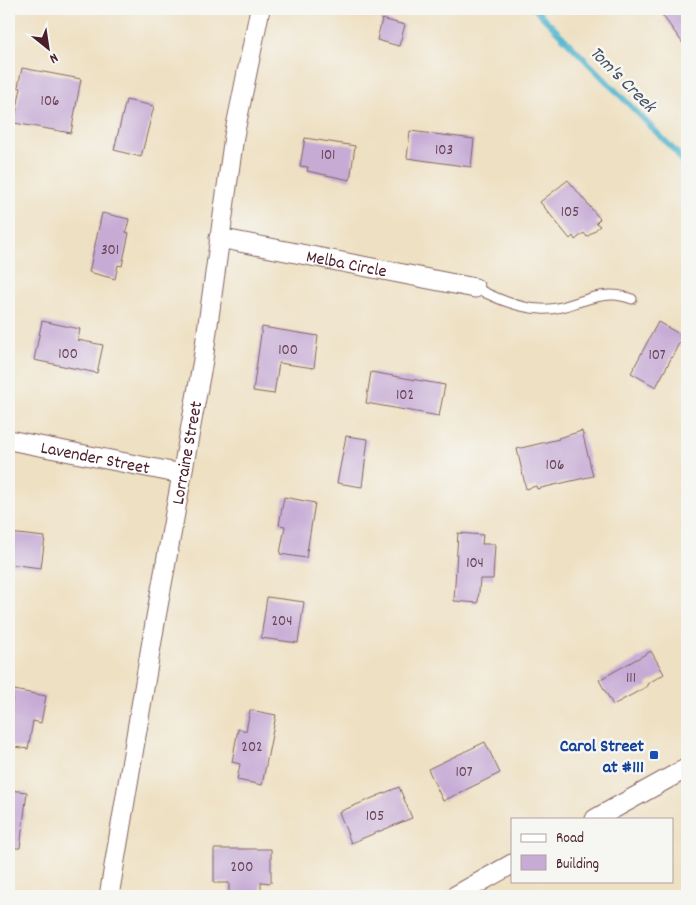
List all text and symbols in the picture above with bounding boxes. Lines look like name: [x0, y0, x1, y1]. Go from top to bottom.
north arrow: [22, 22, 72, 72]
water label: Tom's Creek: [582, 41, 662, 121]
text: N: [45, 47, 61, 68]
house number: 106: [41, 91, 59, 113]
house number: 103: [435, 140, 453, 162]
house number: 101: [321, 145, 335, 167]
house number: 105: [561, 202, 579, 224]
house number: 301: [101, 240, 119, 262]
street label: Melba Circle: [304, 245, 389, 285]
house number: 100: [278, 340, 298, 362]
house number: 100: [58, 344, 78, 366]
house number: 107: [648, 345, 666, 367]
house number: 102: [396, 385, 414, 407]
street label: Lorraine Street: [167, 399, 210, 507]
street label: Lavender Street: [38, 436, 152, 482]
house number: 106: [546, 455, 564, 477]
house number: 104: [466, 553, 484, 575]
house number: 204: [272, 611, 292, 633]
house number: 111: [626, 668, 636, 690]
place label: Carol Street at #111: [560, 735, 644, 781]
house number: 202: [241, 737, 263, 759]
marker: Carol Street at #111: [648, 749, 660, 761]
house number: 107: [455, 762, 473, 784]
house number: 105: [366, 806, 384, 828]
legend: [511, 818, 674, 882]
text: Road: [556, 828, 584, 850]
text: Building: [556, 854, 599, 876]
house number: 200: [231, 857, 253, 879]

